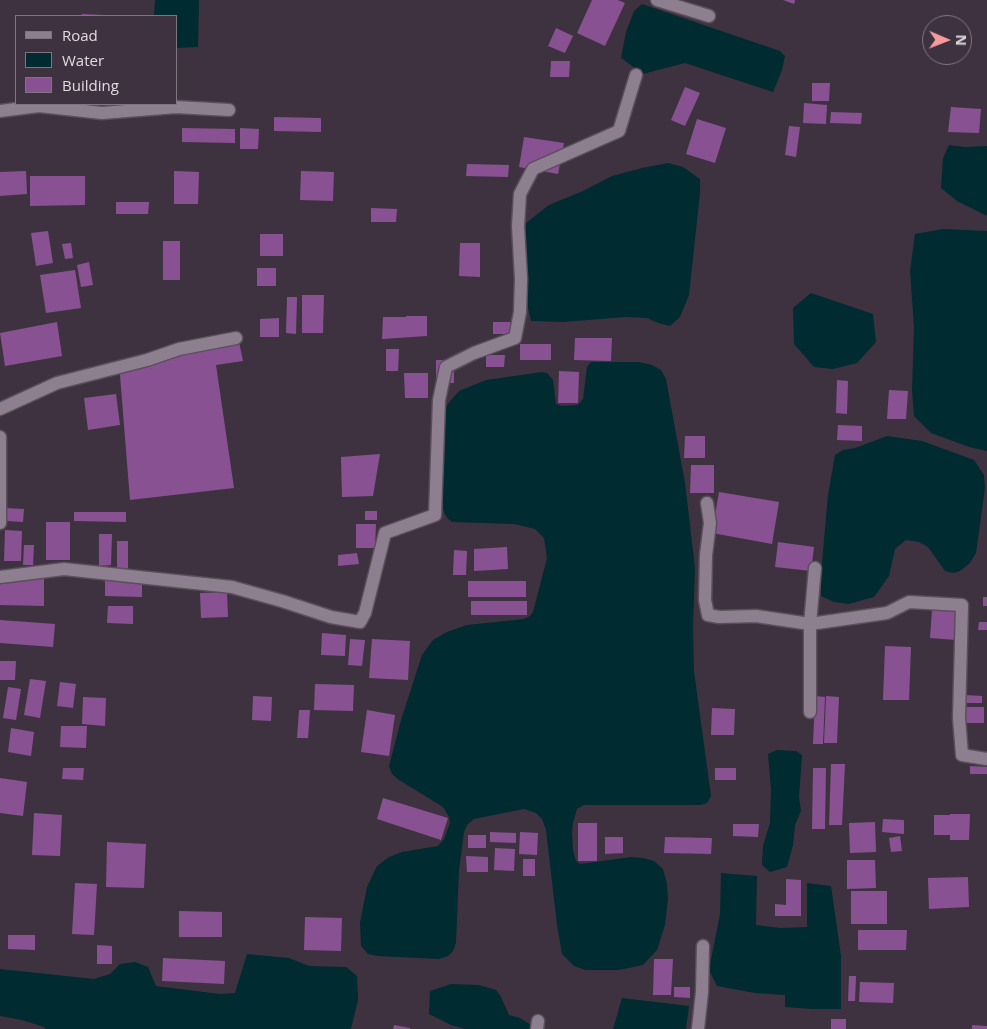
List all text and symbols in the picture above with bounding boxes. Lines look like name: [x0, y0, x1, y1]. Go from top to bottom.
legend: [15, 15, 178, 105]
north arrow: [922, 15, 972, 65]
text: Road: [62, 25, 98, 45]
text: N: [952, 34, 971, 46]
text: Water: [62, 50, 104, 70]
text: Building: [62, 75, 119, 95]

